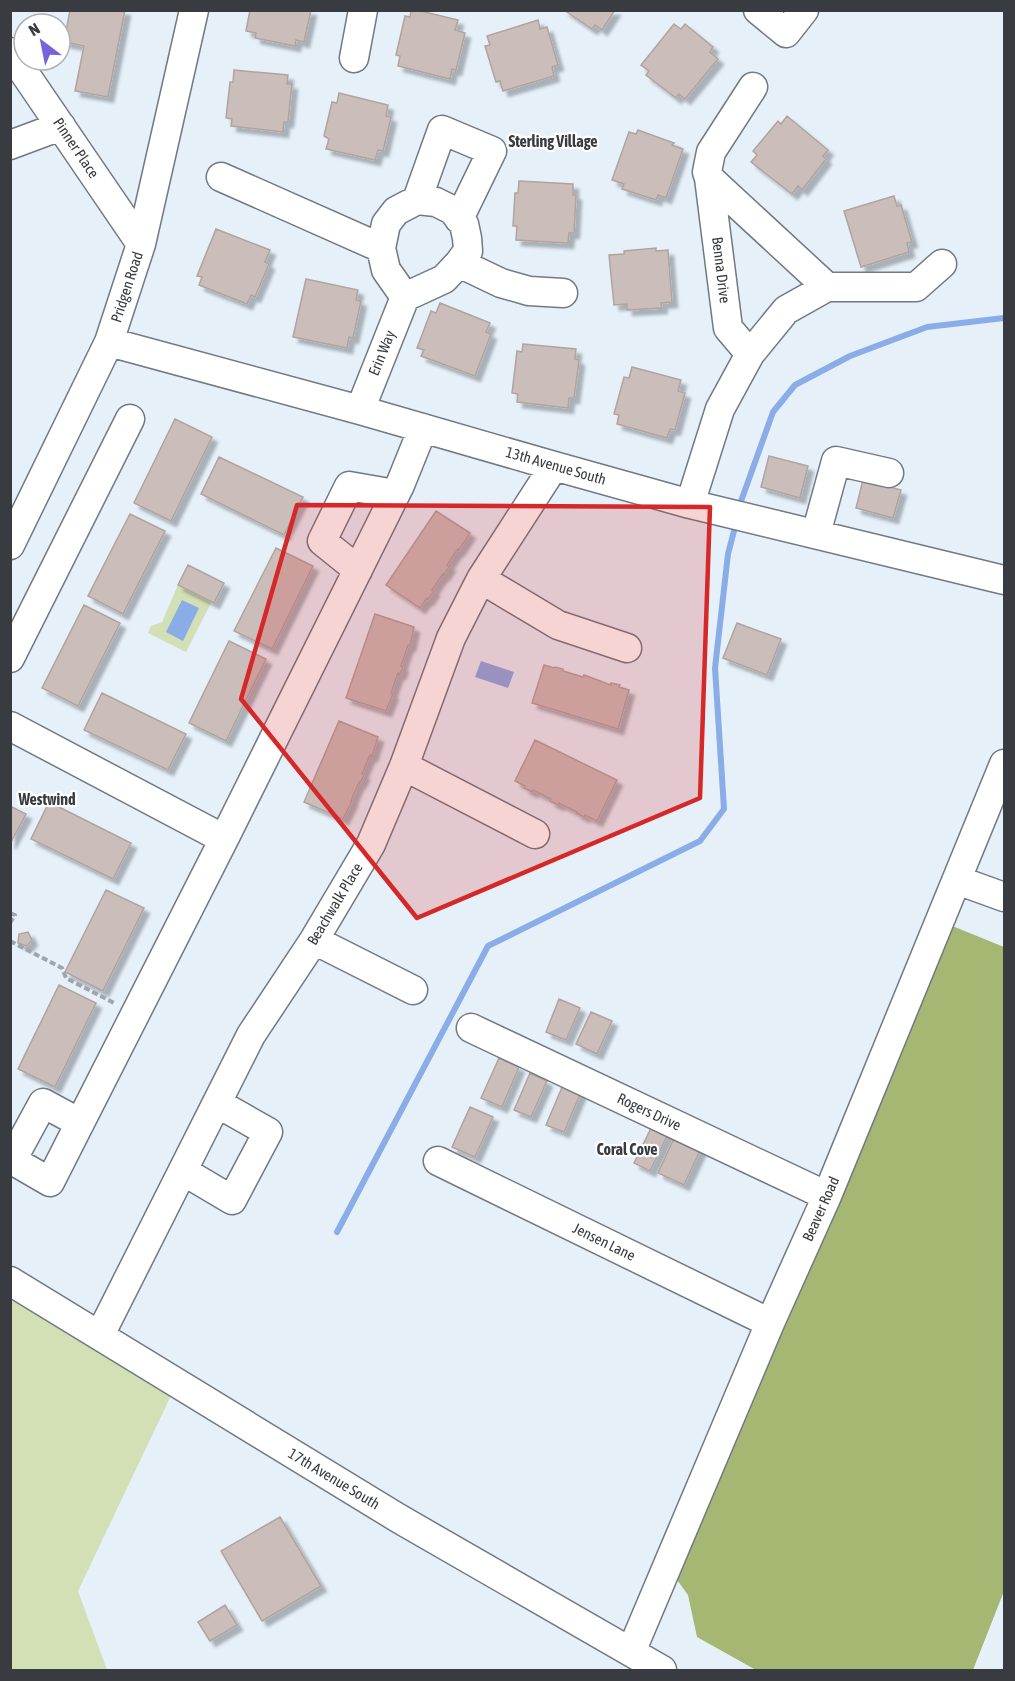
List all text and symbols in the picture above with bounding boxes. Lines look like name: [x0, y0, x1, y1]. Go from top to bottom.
north arrow: [12, 12, 72, 72]
text: N: [25, 19, 43, 39]
street label: Pinner Place: [50, 114, 103, 181]
district label: Sterling Village: [508, 132, 598, 150]
street label: Benna Drive: [709, 236, 734, 304]
street label: Pridgen Road: [107, 249, 146, 324]
street label: Erin Way: [365, 328, 398, 378]
street label: 13th Avenue South: [504, 443, 608, 488]
district label: Westwind: [17, 790, 76, 808]
street label: Beachwalk Place: [303, 859, 366, 948]
street label: Rogers Drive: [615, 1089, 684, 1134]
district label: Coral Cove: [596, 1140, 658, 1158]
street label: Beaver Road: [799, 1174, 842, 1244]
street label: Jensen Lane: [570, 1219, 638, 1264]
street label: 17th Avenue South: [286, 1445, 383, 1513]

